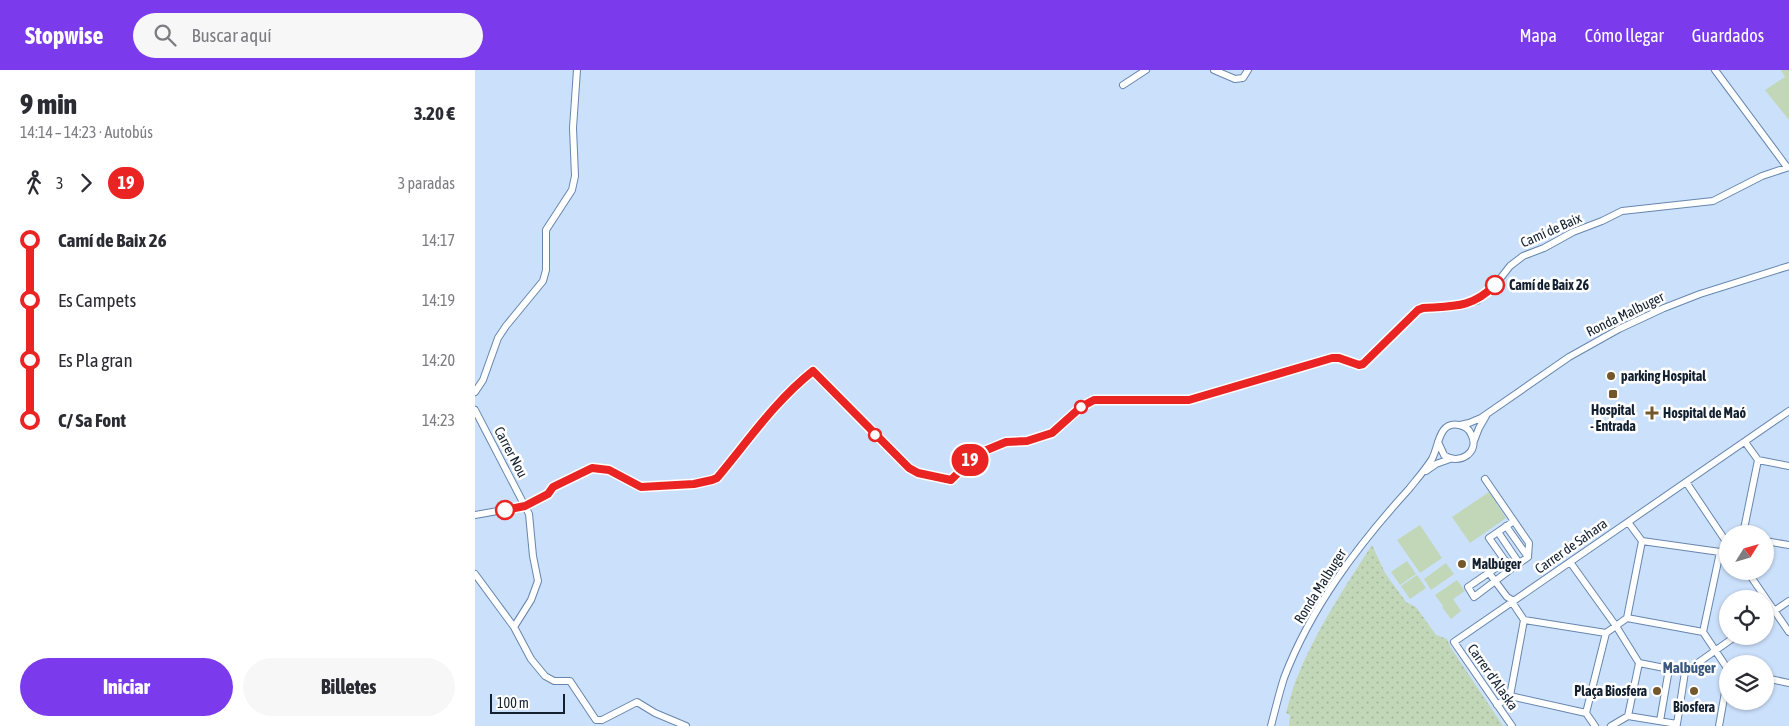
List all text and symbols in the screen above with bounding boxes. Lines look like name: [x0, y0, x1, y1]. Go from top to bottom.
search box: [133, 13, 483, 58]
icon: search: [151, 21, 179, 49]
text: Stopwise: [25, 22, 103, 49]
text: Buscar aquí: [191, 24, 272, 46]
text: Mapa: [1519, 25, 1557, 46]
text: Cómo llegar: [1585, 25, 1664, 46]
text: Guardados: [1692, 25, 1764, 46]
text: 9 min: [20, 88, 77, 120]
text: 3.20 €: [414, 102, 455, 124]
text: 14:14 – 14:23 · Autobús: [20, 123, 153, 141]
icon: walk: [20, 169, 48, 197]
icon: forward: [72, 169, 100, 197]
text: 19: [118, 172, 134, 193]
text: 3: [56, 174, 64, 192]
text: 3 paradas: [398, 174, 455, 192]
street label: Camí de Baix: [1518, 209, 1584, 251]
text: Camí de Baix 26: [58, 229, 167, 251]
text: 14:17: [422, 231, 455, 249]
marker: Camí de Baix 26: [1485, 275, 1505, 295]
place label: Camí de Baix 26: [1509, 277, 1589, 293]
street label: Ronda Malbuger: [1583, 288, 1667, 340]
text: Es Campets: [58, 289, 136, 311]
text: 14:19: [422, 291, 455, 309]
text: Es Pla gran: [58, 349, 133, 371]
text: 14:20: [422, 351, 455, 369]
place label: parking Hospital: [1621, 368, 1706, 384]
marker: parking Hospital: [1605, 370, 1617, 382]
marker: Hospital - Entrada: [1607, 388, 1619, 400]
unlabelled marker: [1074, 400, 1088, 414]
place label: Hospital - Entrada: [1590, 402, 1636, 434]
place label: Hospital de Maó: [1663, 405, 1746, 421]
marker: Hospital de Maó: [1645, 406, 1659, 420]
text: C/ Sa Font: [58, 409, 126, 431]
text: 14:23: [422, 411, 455, 429]
street label: Carrer Nou: [491, 424, 531, 480]
unlabelled marker: [868, 428, 882, 442]
line badge: 19: [947, 444, 993, 476]
text: 19: [962, 449, 978, 470]
unlabelled marker: [495, 500, 515, 520]
street label: Carrer de Sahara: [1532, 515, 1610, 577]
north arrow: [1719, 525, 1774, 580]
map controls: [1719, 525, 1774, 710]
street label: Ronda Malbuger: [1291, 545, 1350, 626]
place label: Malbúger: [1472, 556, 1522, 572]
marker: Malbúger: [1456, 558, 1468, 570]
button: locate: [1719, 590, 1774, 645]
street label: Carrer d'Alaska: [1464, 641, 1522, 713]
button: layers: [1719, 655, 1774, 710]
button: Iniciar: [20, 658, 233, 716]
button: Billetes: [243, 658, 455, 716]
district label: Malbúger: [1663, 659, 1716, 676]
place label: Plaça Biosfera: [1574, 683, 1647, 699]
marker: Plaça Biosfera: [1651, 685, 1663, 697]
marker: Biosfera: [1688, 685, 1700, 697]
scale bar: [490, 691, 565, 714]
text: 100 m: [497, 695, 529, 711]
place label: Biosfera: [1673, 699, 1715, 715]

